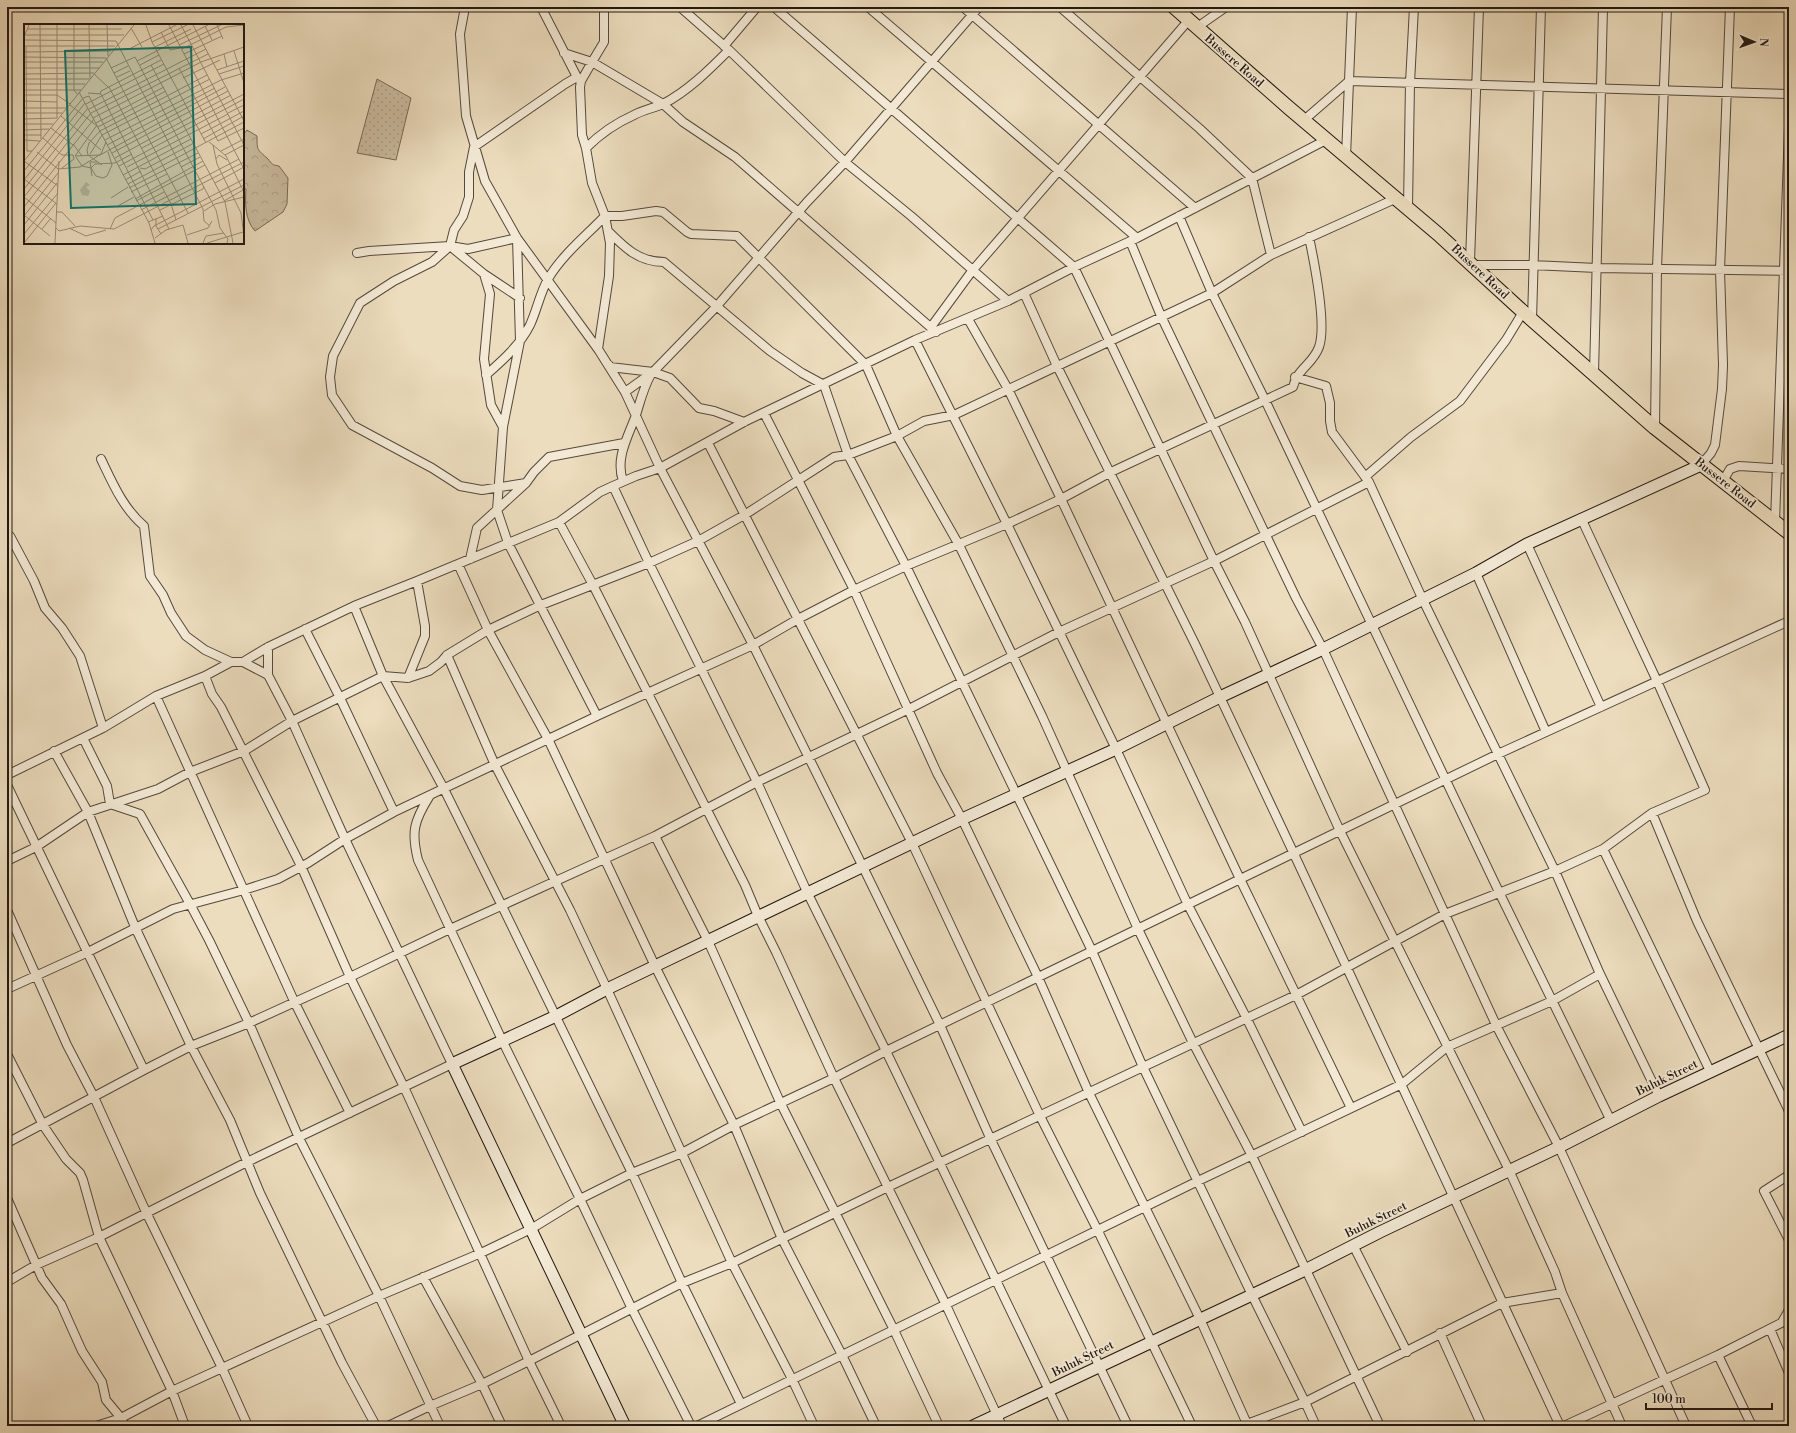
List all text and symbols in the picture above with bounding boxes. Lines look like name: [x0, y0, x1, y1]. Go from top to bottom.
north arrow: [1734, 22, 1774, 62]
inset map: [24, 24, 244, 244]
street label: Bussere Road: [1201, 31, 1267, 91]
text: N: [1756, 38, 1770, 47]
street label: Bussere Road: [1447, 241, 1512, 303]
street label: Bussere Road: [1691, 454, 1759, 512]
street label: Buluk Street: [1633, 1056, 1701, 1100]
street label: Buluk Street: [1342, 1198, 1410, 1242]
street label: Buluk Street: [1049, 1337, 1117, 1381]
scale bar: [1646, 1385, 1772, 1411]
text: 100 m: [1652, 1392, 1686, 1407]

